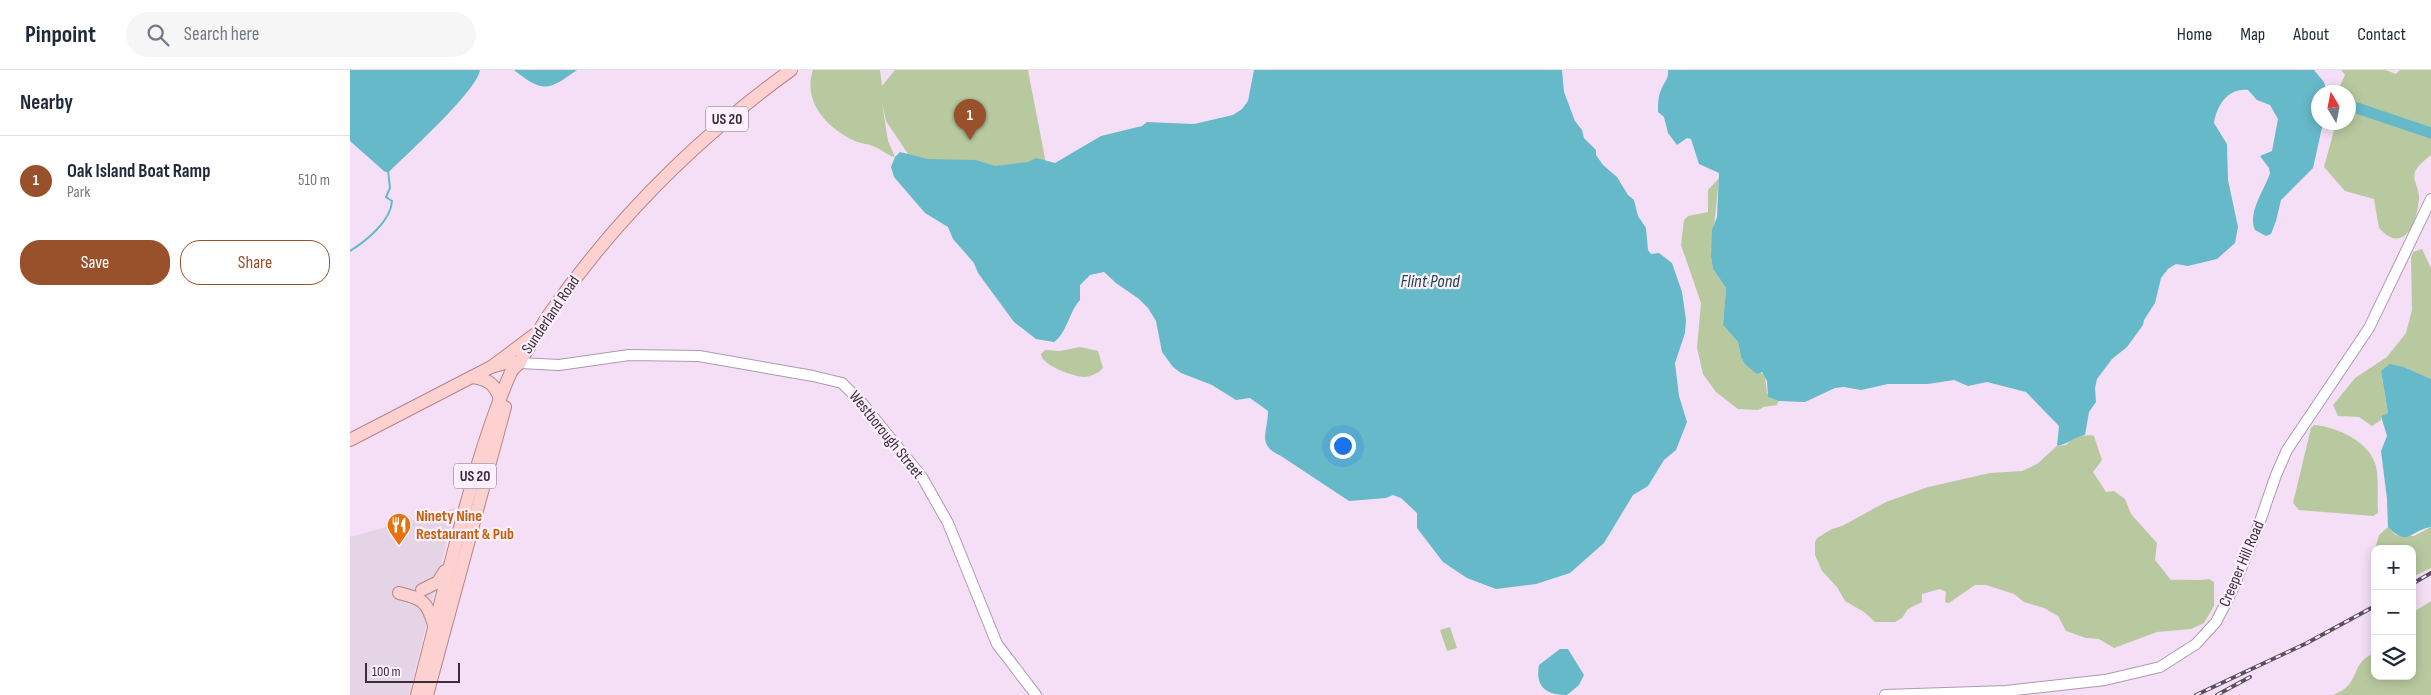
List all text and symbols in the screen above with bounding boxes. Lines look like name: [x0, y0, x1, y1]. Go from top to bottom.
search box: [126, 12, 476, 57]
text: Pinpoint: [25, 20, 96, 49]
icon: search: [144, 21, 172, 49]
text: Search here: [184, 23, 259, 46]
text: Home: [2177, 24, 2212, 45]
text: Map: [2240, 24, 2265, 45]
text: About: [2293, 24, 2329, 45]
text: Contact: [2357, 24, 2406, 45]
north arrow: [2311, 85, 2356, 130]
text: Nearby: [20, 90, 73, 115]
pin: 1: [954, 99, 986, 140]
road number: US 20: [706, 106, 748, 132]
text: Oak Island Boat Ramp: [67, 160, 210, 183]
text: 1: [33, 171, 39, 190]
text: 510 m: [298, 171, 330, 190]
text: Park: [67, 183, 90, 202]
button: Save: [20, 240, 170, 285]
button: Share: [180, 240, 330, 285]
water label: Flint Pond: [1400, 271, 1460, 292]
street label: Sunderland Road: [518, 272, 584, 358]
street label: Westborough Street: [845, 387, 927, 483]
your location: [1330, 433, 1356, 459]
road number: US 20: [454, 464, 496, 488]
place label: Ninety Nine Restaurant & Pub: [416, 507, 514, 544]
restaurant icon: Ninety Nine Restaurant & Pub: [386, 512, 412, 546]
street label: Creeper Hill Road: [2215, 518, 2269, 610]
map controls: [2371, 545, 2416, 680]
button: +: [2371, 545, 2416, 590]
button: −: [2371, 590, 2416, 635]
button: layers: [2371, 635, 2416, 680]
scale bar: [365, 660, 460, 683]
text: 100 m: [372, 663, 401, 680]

